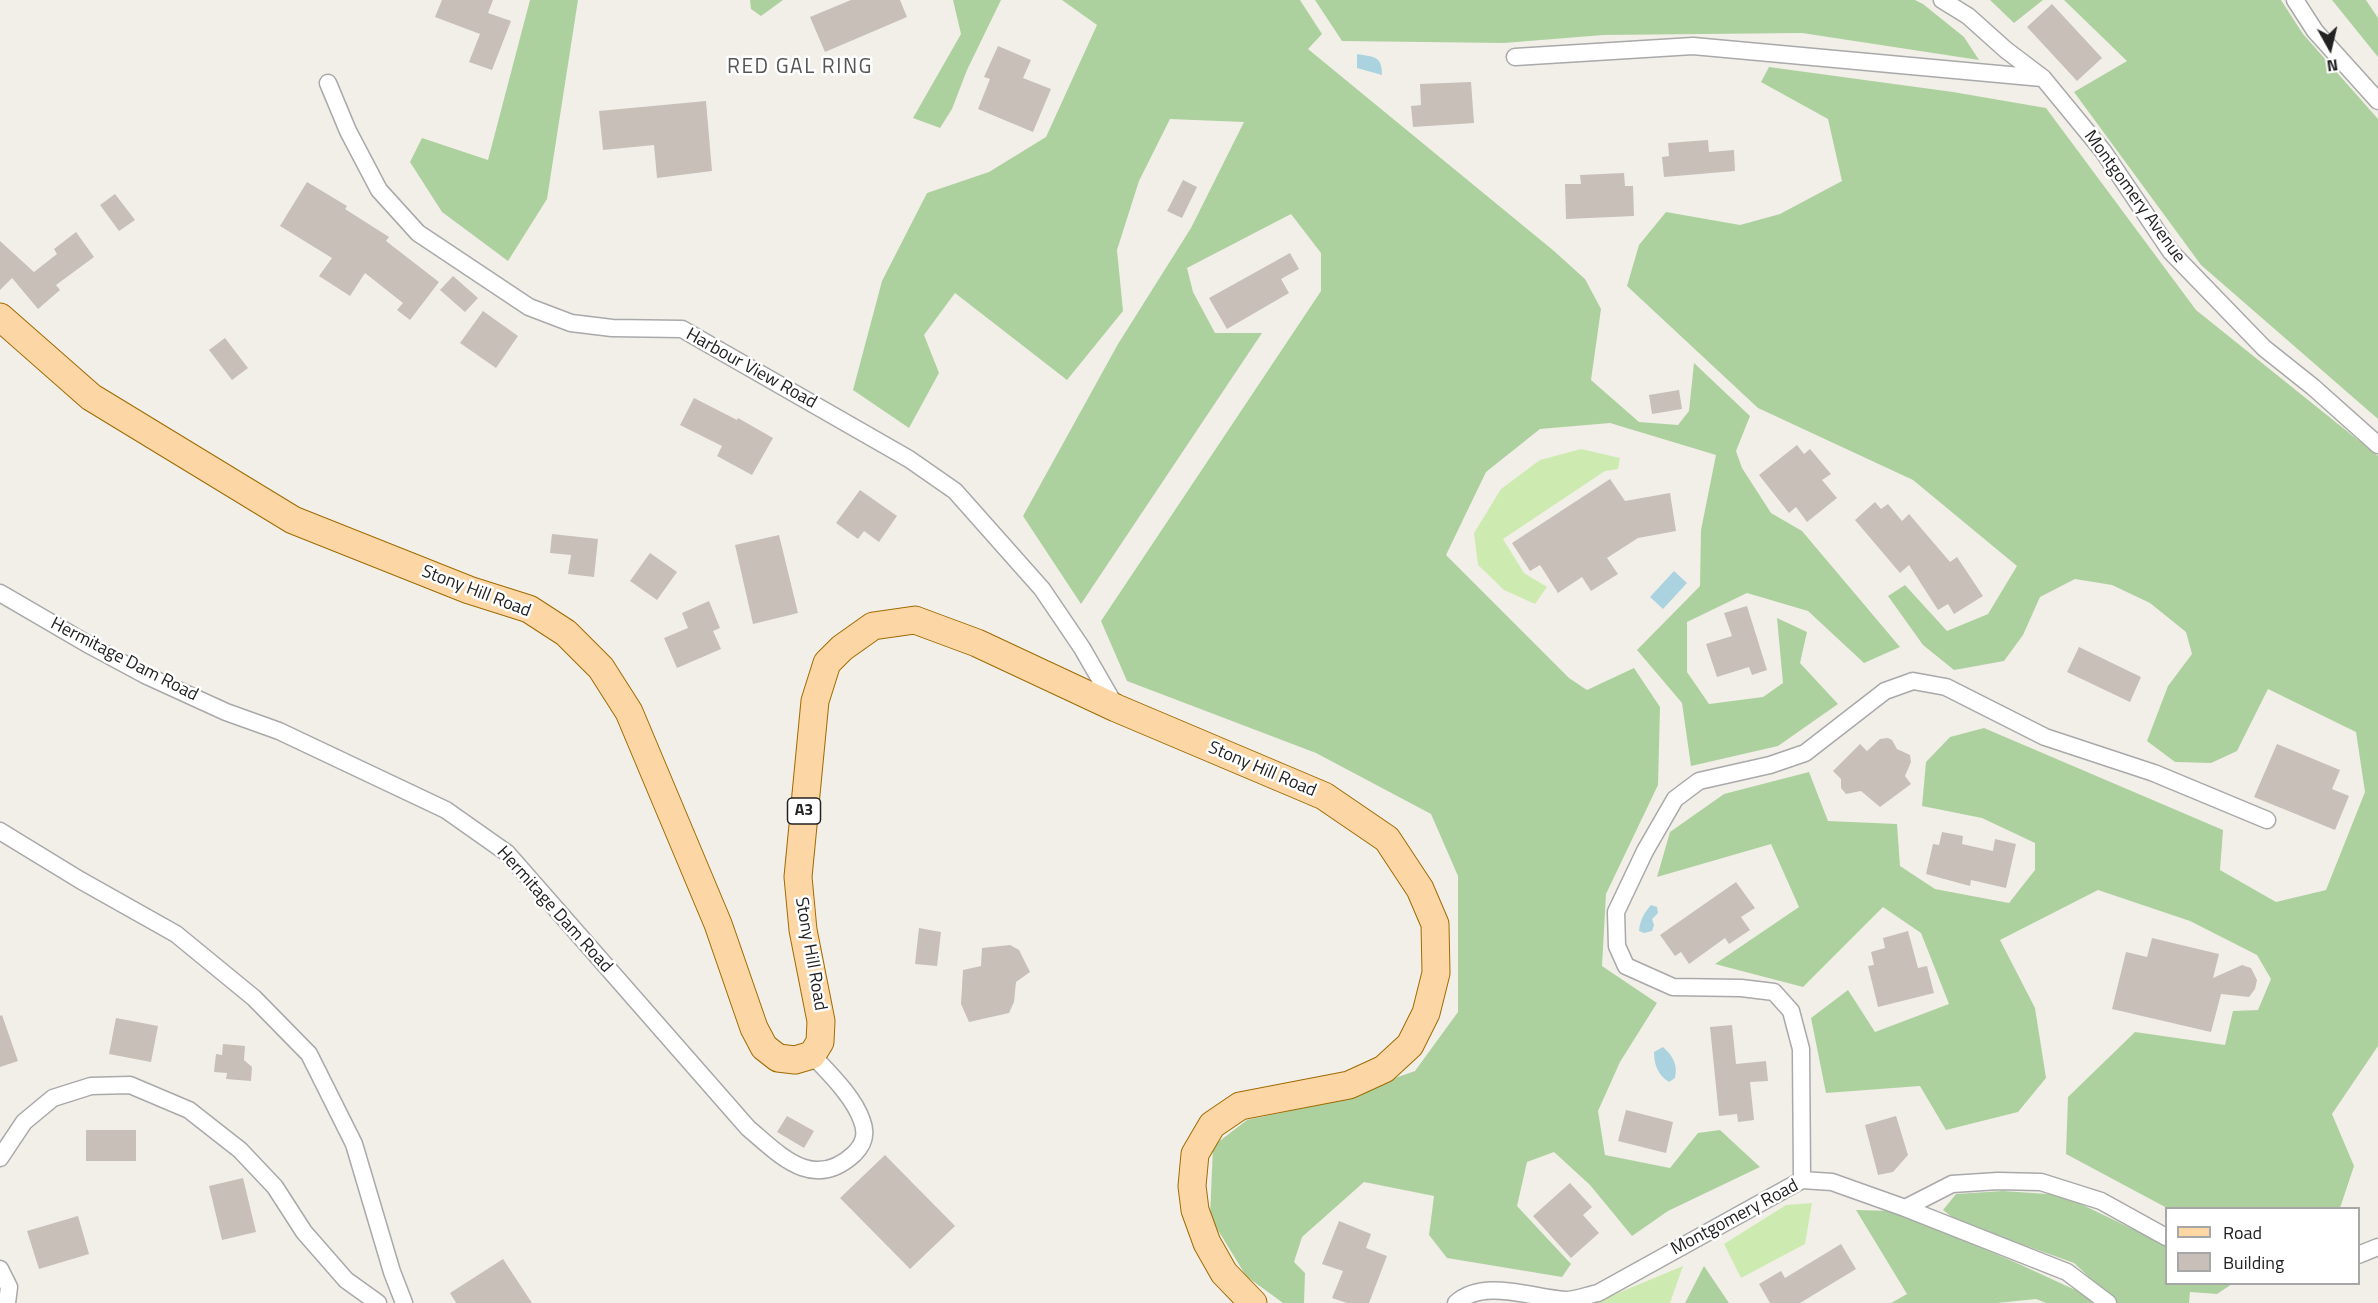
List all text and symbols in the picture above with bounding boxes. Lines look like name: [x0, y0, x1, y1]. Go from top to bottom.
north arrow: [2300, 18, 2360, 78]
text: N: [2325, 53, 2340, 78]
district label: RED GAL RING: [727, 55, 873, 81]
street label: Montgomery Avenue: [2079, 127, 2189, 267]
street label: Harbour View Road: [682, 324, 820, 414]
street label: Stony Hill Road: [418, 561, 534, 623]
street label: Hermitage Dam Road: [47, 613, 201, 707]
street label: Stony Hill Road: [1205, 738, 1319, 802]
road number: A3: [788, 798, 820, 824]
street label: Hermitage Dam Road: [492, 842, 616, 978]
street label: Stony Hill Road: [789, 896, 831, 1012]
street label: Montgomery Road: [1668, 1175, 1802, 1261]
legend: [2165, 1207, 2360, 1285]
text: Road: [2223, 1219, 2262, 1246]
text: Building: [2223, 1249, 2284, 1276]

